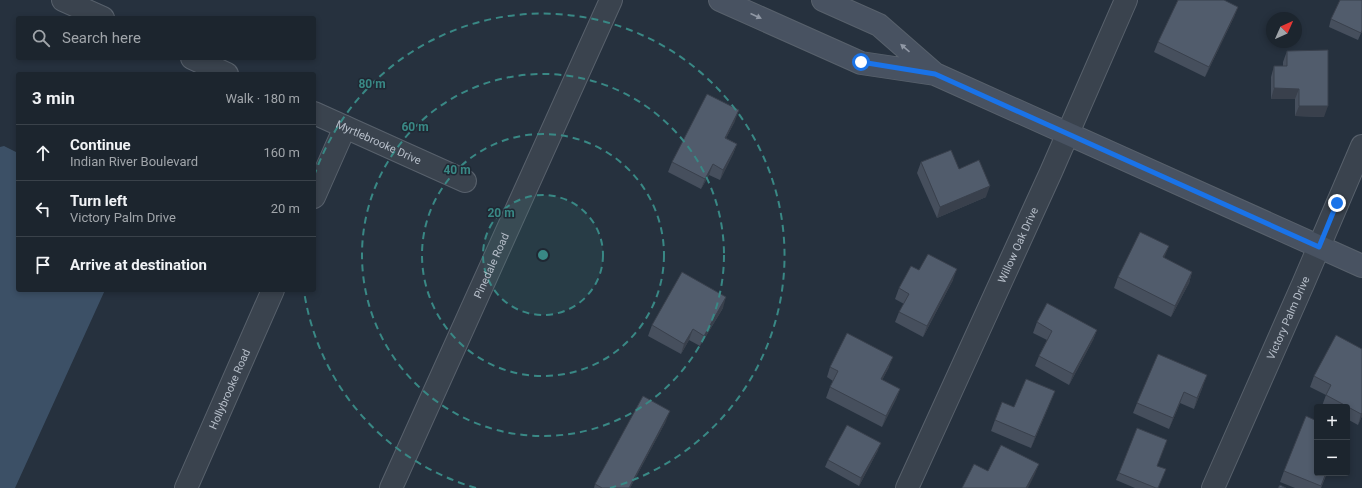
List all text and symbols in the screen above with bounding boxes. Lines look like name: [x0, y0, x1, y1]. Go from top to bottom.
north arrow: [1266, 12, 1302, 48]
one-way arrow: [750, 13, 761, 19]
search box: [16, 16, 316, 60]
icon: search: [30, 27, 52, 49]
text: Search here: [62, 29, 141, 47]
one-way arrow: [900, 43, 910, 52]
route start: [852, 53, 870, 71]
text: 80 m: [358, 77, 386, 91]
text: 3 min: [32, 88, 75, 108]
text: Walk · 180 m: [225, 91, 300, 106]
street label: Myrtlebrooke Drive: [334, 117, 424, 167]
text: 60 m: [401, 120, 429, 134]
text: Continue: [70, 136, 131, 154]
icon: ahead: [32, 142, 54, 164]
text: 160 m: [263, 145, 300, 160]
text: Indian River Boulevard: [70, 154, 198, 169]
text: 40 m: [443, 163, 471, 177]
text: Turn left: [70, 192, 127, 210]
route end: [1328, 194, 1346, 212]
icon: left: [32, 198, 54, 220]
text: 20 m: [271, 201, 300, 216]
street label: Willow Oak Drive: [995, 205, 1041, 285]
text: 20 m: [487, 206, 515, 220]
text: Victory Palm Drive: [70, 210, 176, 225]
street label: Pinedale Road: [471, 231, 512, 300]
centre of rings: [536, 248, 550, 262]
icon: arrive: [32, 254, 54, 276]
text: Arrive at destination: [70, 256, 207, 274]
street label: Victory Palm Drive: [1264, 274, 1312, 361]
street label: Hollybrooke Road: [206, 347, 253, 431]
map controls: [1314, 404, 1350, 476]
button: +: [1314, 404, 1350, 440]
button: −: [1314, 440, 1350, 476]

